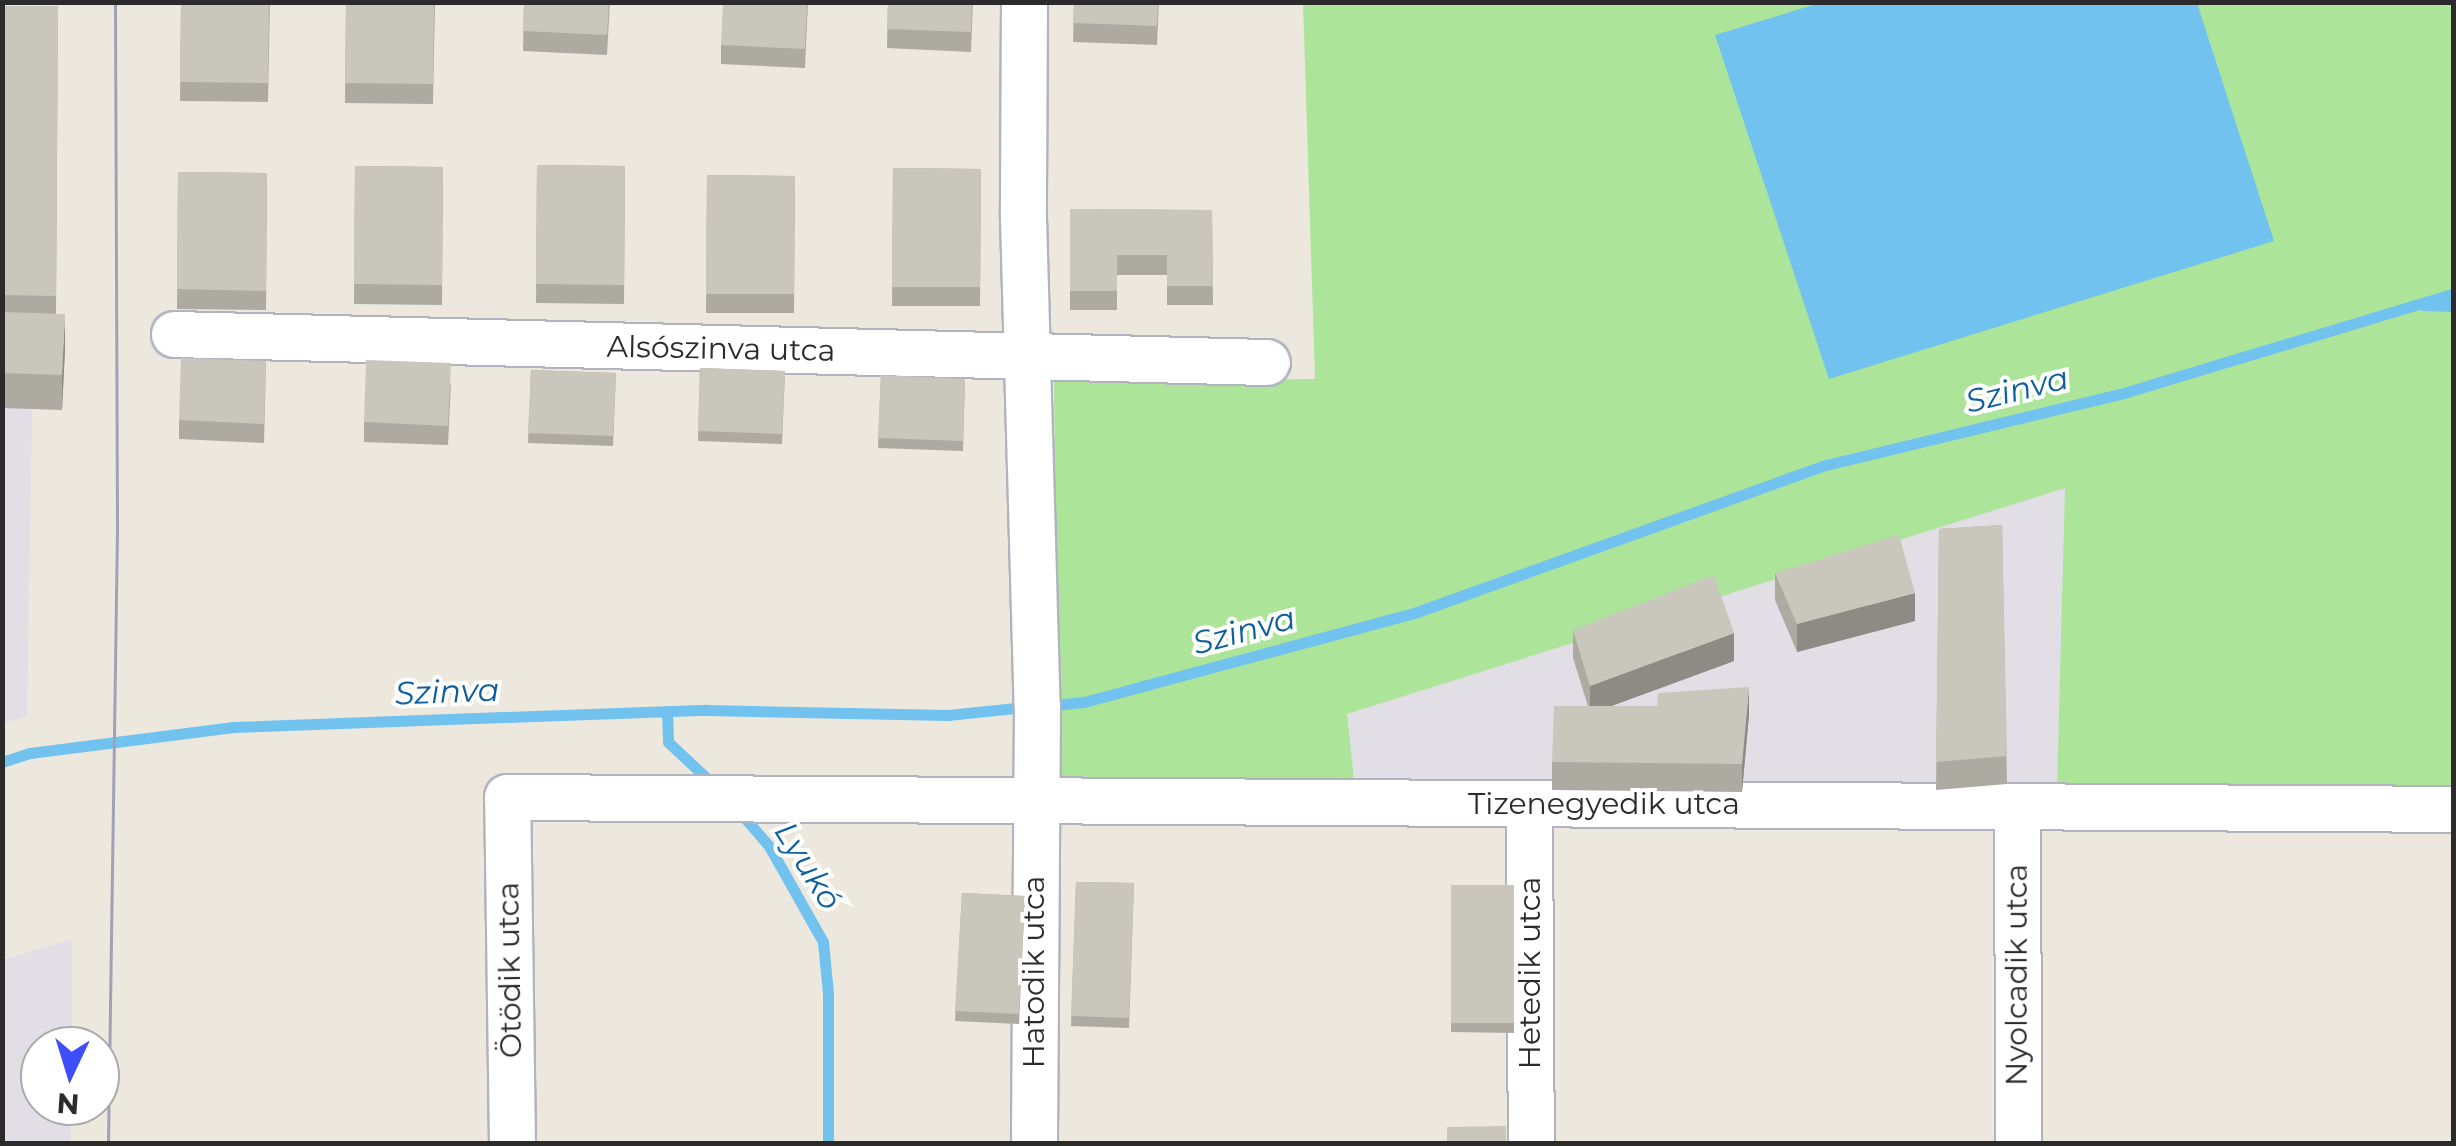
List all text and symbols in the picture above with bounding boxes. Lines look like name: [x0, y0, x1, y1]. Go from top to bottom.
street label: Alsószinva utca: [606, 329, 836, 369]
water label: Szinva: [1962, 359, 2072, 421]
water label: Szinva: [1189, 599, 1299, 663]
water label: Szinva: [394, 671, 500, 713]
street label: Tizenegyedik utca: [1468, 786, 1740, 822]
water label: Lyukó: [766, 815, 850, 917]
street label: Nyolcadik utca: [1999, 864, 2035, 1086]
street label: Hatodik utca: [1016, 875, 1052, 1069]
street label: Hetedik utca: [1512, 877, 1548, 1069]
street label: Ötödik utca: [490, 882, 530, 1058]
north arrow: [20, 1026, 120, 1126]
text: N: [56, 1086, 81, 1122]

